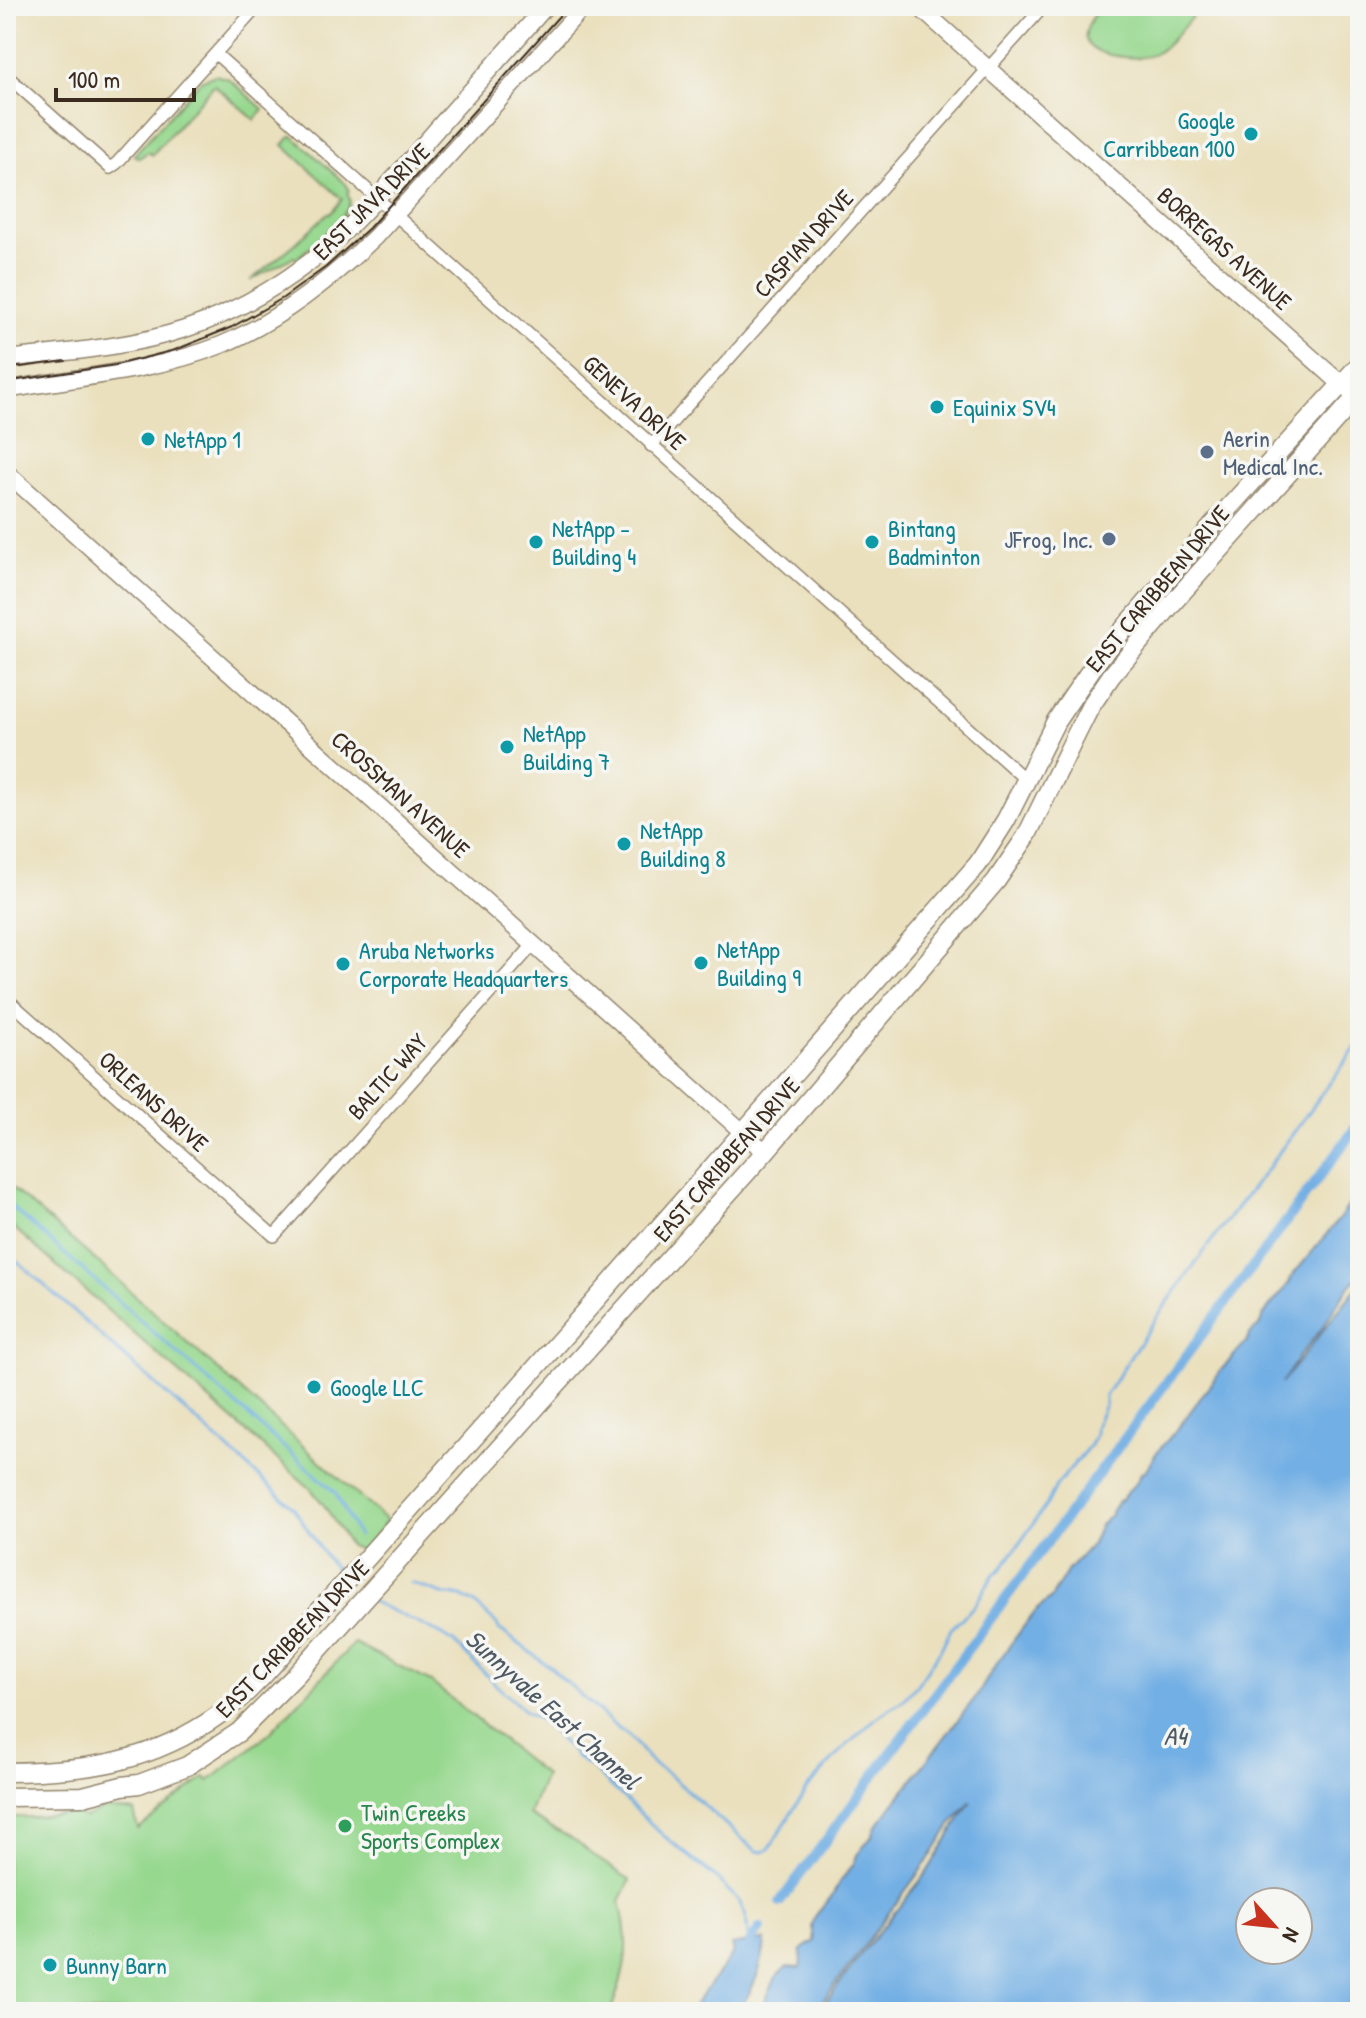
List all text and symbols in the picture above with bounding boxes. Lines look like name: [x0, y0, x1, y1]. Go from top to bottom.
scale bar: [56, 52, 194, 102]
text: 100 m: [68, 63, 120, 95]
place label: Google Carribbean 100: [1103, 104, 1235, 164]
marker: Google Carribbean 100: [1242, 125, 1260, 143]
street label: EAST JAVA DRIVE: [305, 135, 437, 267]
street label: BORREGAS AVENUE: [1151, 179, 1299, 317]
street label: CASPIAN DRIVE: [746, 182, 860, 304]
street label: GENEVA DRIVE: [577, 347, 694, 457]
place label: Equinix SV4: [953, 391, 1056, 423]
marker: Equinix SV4: [928, 398, 946, 416]
place label: Aerin Medical Inc.: [1223, 422, 1323, 482]
place label: NetApp 1: [164, 423, 241, 455]
marker: NetApp 1: [139, 430, 157, 448]
marker: Aerin Medical Inc.: [1198, 443, 1216, 461]
street label: EAST CARIBBEAN DRIVE: [1078, 498, 1237, 678]
place label: NetApp - Building 4: [552, 512, 636, 572]
place label: Bintang Badminton: [888, 512, 980, 572]
place label: JFrog, Inc.: [1004, 523, 1093, 555]
marker: JFrog, Inc.: [1100, 530, 1118, 548]
marker: NetApp - Building 4: [527, 533, 545, 551]
marker: Bintang Badminton: [863, 533, 881, 551]
place label: NetApp Building 7: [523, 717, 610, 777]
street label: CROSSMAN AVENUE: [325, 723, 477, 865]
marker: NetApp Building 7: [498, 738, 516, 756]
place label: NetApp Building 8: [640, 814, 726, 874]
marker: NetApp Building 8: [615, 835, 633, 853]
place label: NetApp Building 9: [717, 933, 801, 993]
place label: Aruba Networks Corporate Headquarters: [359, 934, 568, 994]
marker: NetApp Building 9: [692, 954, 710, 972]
marker: Aruba Networks Corporate Headquarters: [334, 955, 352, 973]
street label: BALTIC WAY: [340, 1026, 434, 1126]
street label: ORLEANS DRIVE: [92, 1043, 216, 1159]
street label: EAST CARIBBEAN DRIVE: [646, 1070, 807, 1248]
place label: Google LLC: [330, 1371, 424, 1403]
marker: Google LLC: [305, 1378, 323, 1396]
street label: EAST CARIBBEAN DRIVE: [208, 1552, 376, 1724]
water label: Sunnyvale East Channel: [458, 1621, 649, 1798]
water label: A4: [1164, 1718, 1188, 1753]
place label: Twin Creeks Sports Complex: [361, 1796, 500, 1856]
marker: Twin Creeks Sports Complex: [336, 1817, 354, 1835]
north arrow: [1234, 1886, 1314, 1966]
text: N: [1276, 1923, 1308, 1947]
place label: Bunny Barn: [66, 1949, 167, 1981]
marker: Bunny Barn: [41, 1956, 59, 1974]

